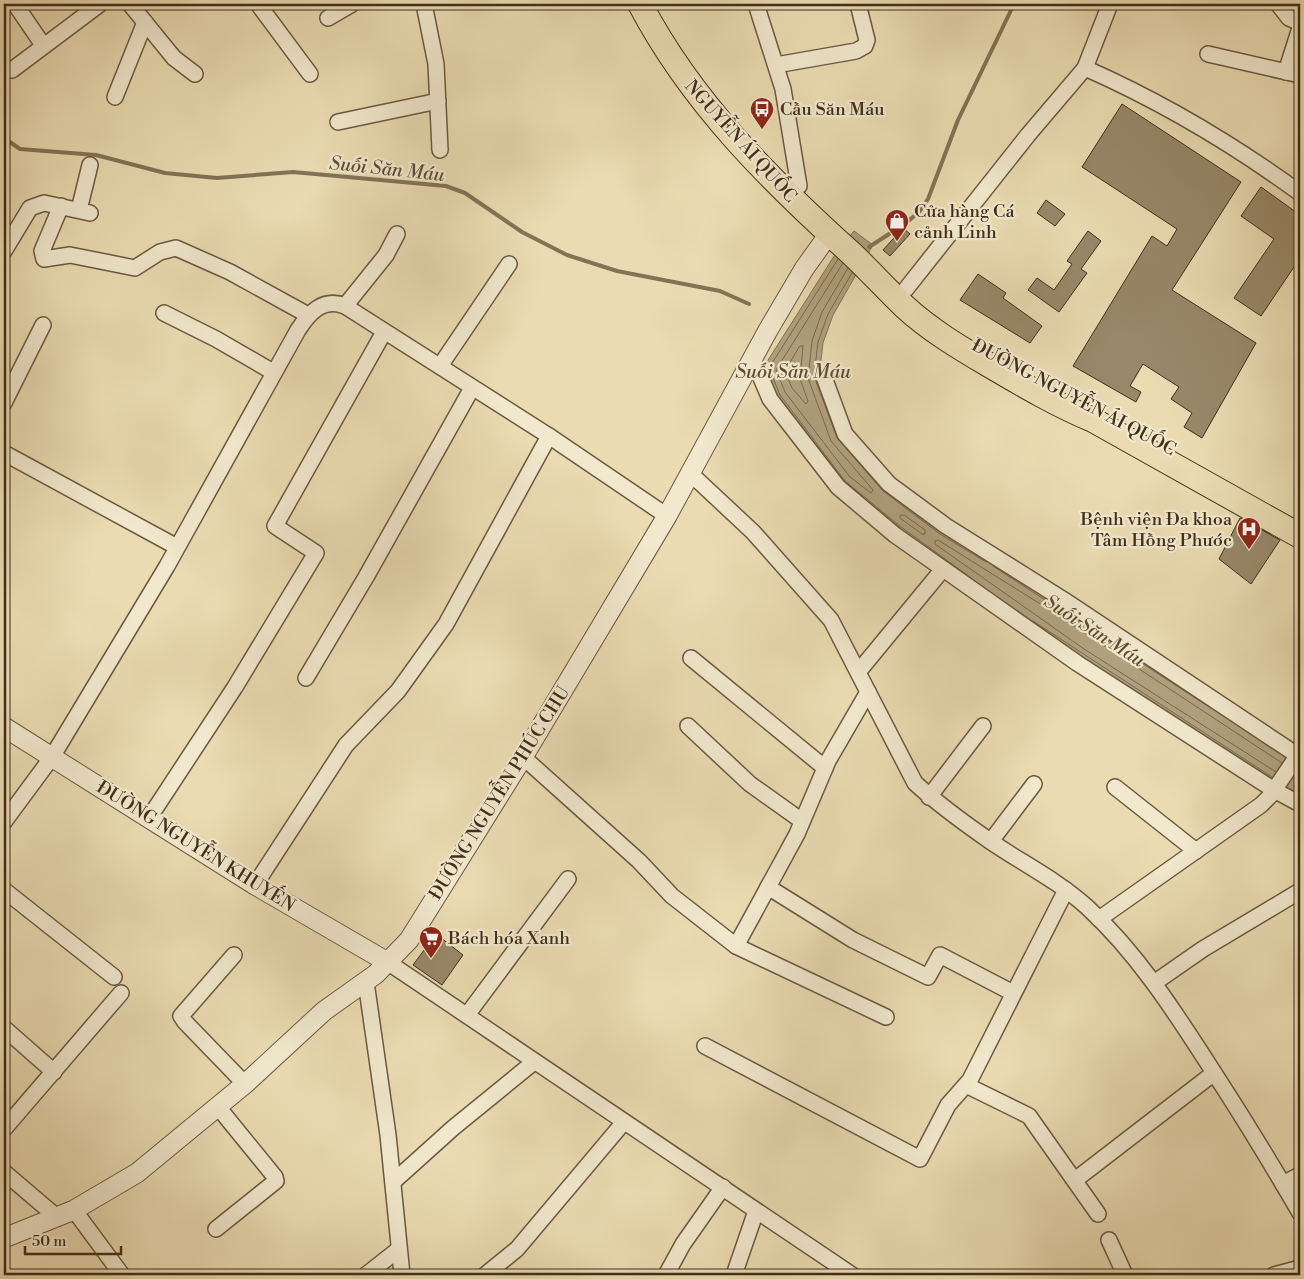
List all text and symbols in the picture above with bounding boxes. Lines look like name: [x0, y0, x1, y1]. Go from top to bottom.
street label: NGUYỄN ÁI QUỐC: [679, 73, 804, 207]
bus stop icon: Cầu Săn Máu: [749, 96, 775, 130]
place label: Cầu Săn Máu: [780, 98, 885, 121]
water label: Suối Săn Máu: [328, 151, 446, 187]
place label: Cửa hàng Cá cảnh Linh: [914, 200, 1015, 244]
shop icon: Cửa hàng Cá cảnh Linh: [884, 208, 910, 242]
street label: ĐƯỜNG NGUYỄN ÁI QUỐC: [968, 331, 1181, 461]
water label: Suối Săn Máu: [735, 360, 851, 384]
place label: Bệnh viện Đa khoa Tâm Hồng Phước: [1080, 508, 1233, 552]
hospital icon: Bệnh viện Đa khoa Tâm Hồng Phước: [1236, 516, 1262, 550]
water label: Suối Săn Máu: [1039, 589, 1150, 672]
street label: ĐƯỜNG NGUYỄN PHÚC CHU: [422, 680, 575, 904]
street label: ĐƯỜNG NGUYỄN KHUYẾN: [92, 773, 301, 917]
supermarket icon: Bách hóa Xanh: [418, 925, 444, 959]
place label: Bách hóa Xanh: [447, 927, 570, 950]
scale bar: [25, 1224, 121, 1256]
text: 50 m: [32, 1232, 66, 1251]

